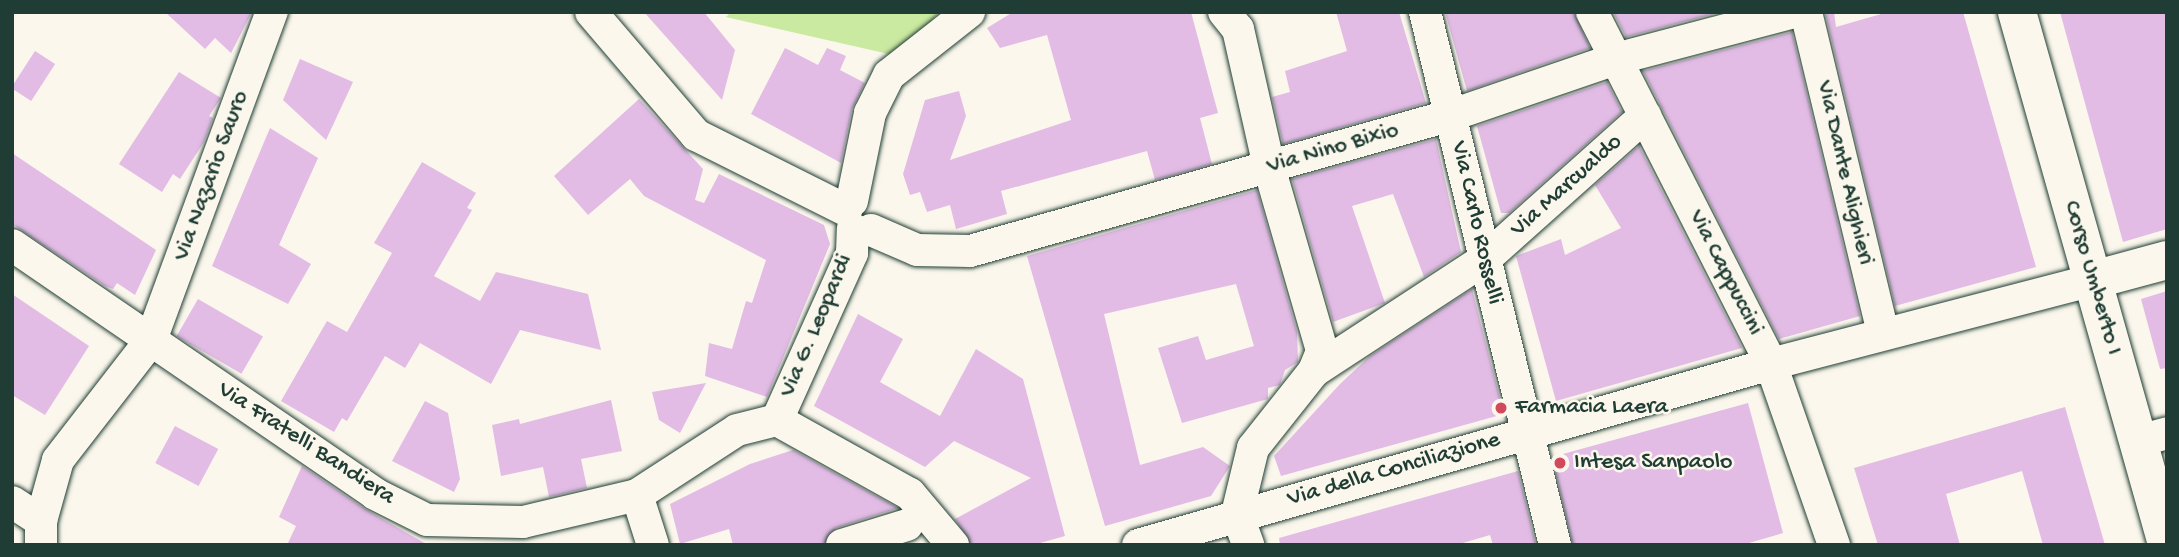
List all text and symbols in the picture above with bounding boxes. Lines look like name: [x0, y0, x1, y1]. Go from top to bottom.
street label: Via Dante Alighieri: [1809, 78, 1879, 268]
street label: Via Nazario Sauro: [168, 87, 256, 265]
street label: Via Nino Bixio: [1264, 116, 1402, 182]
street label: Via Marcualdo: [1505, 128, 1629, 244]
street label: Via Carlo Rosselli: [1443, 139, 1509, 307]
street label: Corso Umberto I: [2056, 198, 2128, 358]
street label: Via Cappuccini: [1681, 205, 1769, 341]
street label: Via G. Leopardi: [774, 250, 860, 402]
street label: Via Fratelli Bandiera: [212, 376, 400, 512]
place label: Farmacia Laera: [1515, 394, 1668, 422]
marker: Farmacia Laera: [1493, 400, 1509, 416]
street label: Via della Conciliazione: [1284, 426, 1504, 514]
place label: Intesa Sanpaolo: [1574, 449, 1732, 477]
marker: Intesa Sanpaolo: [1552, 455, 1568, 471]

